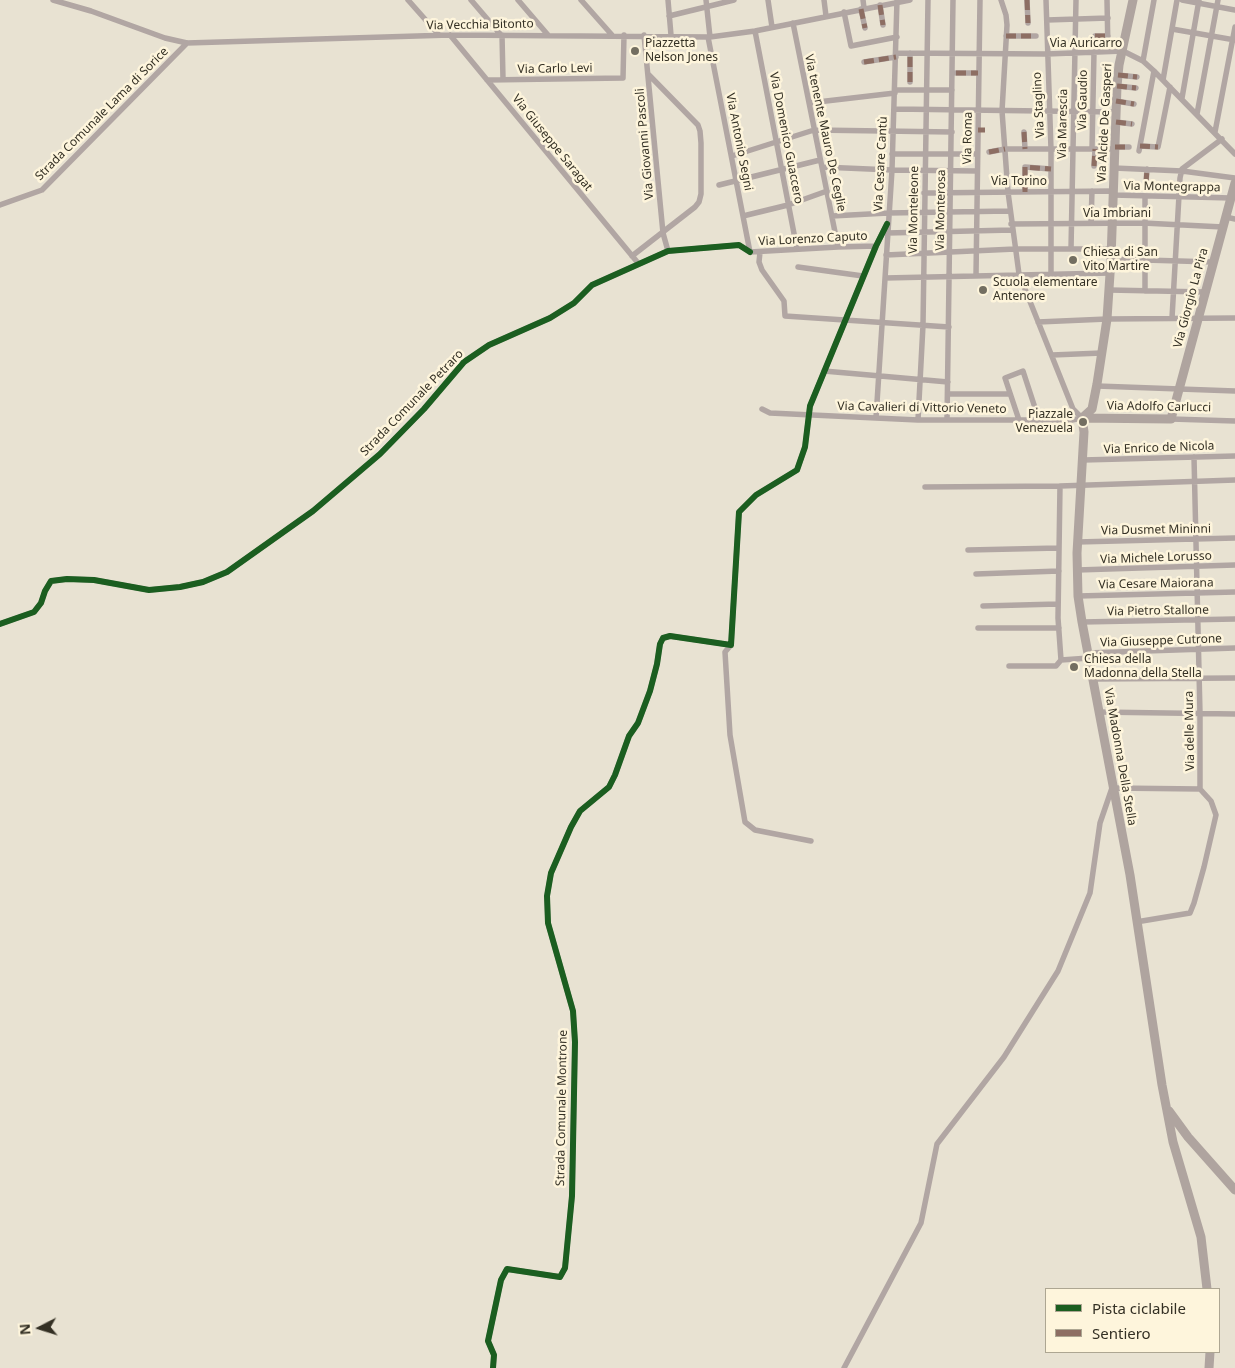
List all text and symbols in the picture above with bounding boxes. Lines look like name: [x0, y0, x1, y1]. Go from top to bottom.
street label: Via Vecchia Bitonto: [426, 17, 534, 33]
place label: Piazzetta Nelson Jones: [645, 37, 718, 65]
street label: Via Auricarro: [1050, 37, 1122, 51]
street label: Strada Comunale Lama di Sorice: [32, 44, 172, 184]
marker: Piazzetta Nelson Jones: [629, 45, 641, 57]
street label: Via tenente Mauro De Ceglie: [801, 53, 849, 213]
street label: Via Carlo Levi: [517, 61, 593, 77]
street label: Via Alcide De Gasperi: [1095, 63, 1115, 183]
street label: Via Gaudio: [1075, 69, 1091, 131]
street label: Via Domenico Guaccero: [766, 71, 806, 205]
street label: Via Staglino: [1030, 72, 1048, 138]
street label: Via Giovanni Pascoli: [633, 88, 657, 200]
street label: Via Marescia: [1055, 89, 1071, 159]
street label: Via Giuseppe Saragat: [509, 92, 595, 194]
street label: Via Antonio Segni: [722, 92, 756, 192]
street label: Via Roma: [960, 111, 976, 165]
street label: Via Cesare Cantù: [871, 116, 891, 212]
street label: Via Monteleone: [906, 166, 922, 254]
street label: Via Monterosa: [933, 169, 949, 251]
street label: Via Torino: [991, 175, 1047, 189]
street label: Via Montegrappa: [1123, 179, 1221, 195]
street label: Via Imbriani: [1083, 207, 1151, 221]
street label: Via Lorenzo Caputo: [758, 229, 868, 249]
place label: Chiesa di San Vito Martire: [1083, 246, 1158, 274]
street label: Via Giorgio La Pira: [1171, 246, 1211, 350]
marker: Chiesa di San Vito Martire: [1067, 254, 1079, 266]
place label: Scuola elementare Antenore: [993, 276, 1098, 304]
marker: Scuola elementare Antenore: [977, 284, 989, 296]
street label: Strada Comunale Petraro: [358, 347, 466, 459]
street label: Via Cavalieri di Vittorio Veneto: [837, 399, 1007, 417]
street label: Via Adolfo Carlucci: [1107, 399, 1211, 415]
place label: Piazzale Venezuela: [1016, 408, 1073, 436]
marker: Piazzale Venezuela: [1077, 416, 1089, 428]
street label: Via Enrico de Nicola: [1103, 439, 1215, 457]
street label: Via Dusmet Mininni: [1101, 522, 1211, 538]
street label: Via Michele Lorusso: [1100, 549, 1212, 567]
street label: Via Cesare Maiorana: [1098, 576, 1214, 592]
street label: Via Pietro Stallone: [1107, 603, 1209, 619]
street label: Via Giuseppe Cutrone: [1100, 632, 1222, 650]
place label: Chiesa della Madonna della Stella: [1084, 653, 1202, 681]
marker: Chiesa della Madonna della Stella: [1068, 661, 1080, 673]
street label: Via Madonna Della Stella: [1101, 687, 1139, 827]
street label: Via delle Mura: [1182, 691, 1198, 771]
street label: Strada Comunale Montrone: [553, 1030, 571, 1186]
legend: [1045, 1288, 1220, 1353]
text: Pista ciclabile: [1092, 1298, 1186, 1318]
north arrow: [15, 1303, 65, 1353]
text: N: [15, 1323, 35, 1336]
text: Sentiero: [1092, 1323, 1151, 1343]

